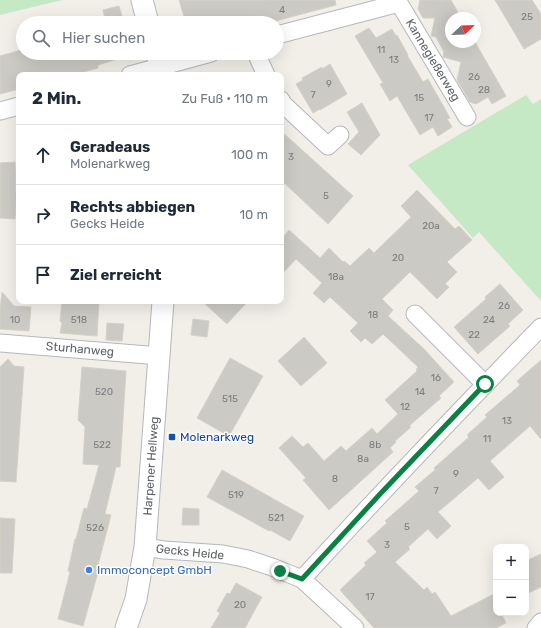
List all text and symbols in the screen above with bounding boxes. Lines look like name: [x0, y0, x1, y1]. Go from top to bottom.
house number: 4: [279, 4, 285, 16]
house number: 25: [521, 11, 533, 23]
north arrow: [445, 12, 481, 48]
search box: [16, 16, 284, 60]
street label: Kannegießerweg: [403, 16, 463, 104]
icon: search: [30, 27, 52, 49]
text: Hier suchen: [62, 29, 145, 47]
house number: 11: [377, 44, 385, 56]
house number: 13: [389, 54, 399, 66]
house number: 26: [468, 71, 480, 83]
house number: 9: [326, 78, 332, 90]
house number: 28: [478, 84, 490, 96]
text: 2 Min.: [32, 88, 81, 108]
house number: 7: [310, 89, 316, 101]
text: Zu Fuß · 110 m: [182, 91, 268, 106]
house number: 15: [414, 92, 424, 104]
house number: 17: [424, 112, 434, 124]
text: Geradeaus: [70, 138, 150, 156]
icon: ahead: [32, 144, 54, 166]
text: 100 m: [231, 147, 268, 162]
house number: 3: [288, 151, 294, 163]
text: Molenarkweg: [70, 156, 150, 171]
house number: 5: [323, 190, 329, 202]
text: Rechts abbiegen: [70, 198, 195, 216]
icon: right: [32, 204, 54, 226]
text: 10 m: [239, 207, 268, 222]
text: Gecks Heide: [70, 216, 144, 231]
house number: 20a: [422, 220, 440, 232]
house number: 20: [392, 252, 404, 264]
icon: arrive: [32, 264, 54, 286]
text: Ziel erreicht: [70, 266, 162, 284]
house number: 18a: [328, 271, 344, 283]
house number: 26: [498, 300, 510, 312]
house number: 18: [368, 309, 378, 321]
house number: 10: [10, 314, 20, 326]
house number: 518: [71, 314, 87, 326]
house number: 24: [483, 314, 495, 326]
house number: 22: [468, 329, 480, 341]
street label: Sturhanweg: [45, 339, 115, 359]
house number: 16: [431, 372, 441, 384]
route start: [476, 375, 494, 393]
house number: 520: [95, 386, 113, 398]
house number: 14: [415, 386, 425, 398]
house number: 515: [222, 393, 238, 405]
house number: 12: [400, 401, 410, 413]
house number: 13: [502, 415, 512, 427]
street label: Harpener Hellweg: [141, 416, 161, 516]
place label: Molenarkweg: [180, 430, 254, 444]
marker: Molenarkweg: [167, 432, 177, 442]
house number: 11: [483, 433, 491, 445]
house number: 522: [93, 439, 111, 451]
house number: 8b: [369, 439, 381, 451]
house number: 8a: [357, 453, 369, 465]
house number: 9: [453, 468, 459, 480]
house number: 8: [332, 473, 338, 485]
house number: 7: [433, 485, 439, 497]
house number: 519: [228, 489, 244, 501]
house number: 521: [268, 512, 284, 524]
house number: 5: [404, 521, 410, 533]
house number: 526: [86, 522, 104, 534]
house number: 3: [384, 539, 390, 551]
street label: Gecks Heide: [155, 541, 225, 563]
map controls: [493, 544, 529, 616]
button: +: [493, 544, 529, 580]
route end: [271, 562, 289, 580]
place label: Immoconcept GmbH: [97, 563, 212, 577]
marker: Immoconcept GmbH: [84, 565, 94, 575]
button: −: [493, 580, 529, 616]
house number: 17: [365, 591, 375, 603]
house number: 20: [234, 599, 246, 611]

